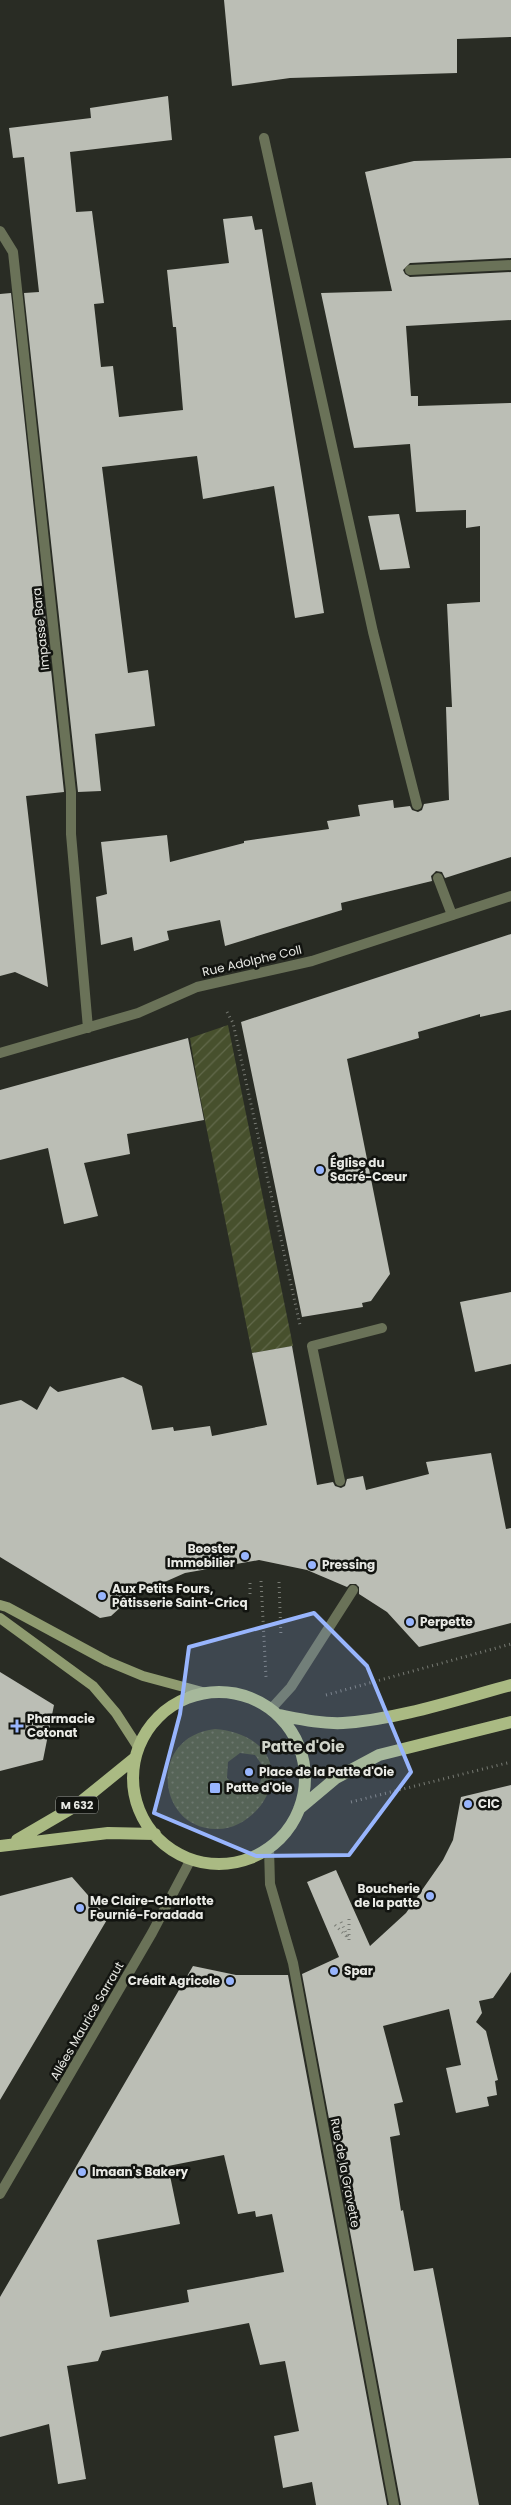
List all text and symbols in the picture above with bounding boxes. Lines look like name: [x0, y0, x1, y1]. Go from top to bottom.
street label: Impasse Bara: [28, 587, 53, 671]
street label: Rue Adolphe Coll: [200, 941, 303, 980]
place label: Église du Sacré-Cœur: [330, 1154, 407, 1185]
marker: Église du Sacré-Cœur: [314, 1164, 326, 1176]
place label: Booster Immobilier: [167, 1540, 235, 1571]
marker: Booster Immobilier: [239, 1550, 251, 1562]
place label: Pressing: [322, 1556, 375, 1573]
marker: Pressing: [306, 1559, 318, 1571]
place label: Aux Petits Fours, Pâtisserie Saint-Cricq: [112, 1580, 248, 1611]
marker: Aux Petits Fours, Pâtisserie Saint-Cricq: [96, 1590, 108, 1602]
place label: Perpette: [420, 1613, 473, 1630]
marker: Perpette: [404, 1616, 416, 1628]
place label: Pharmacie Cotonat: [27, 1710, 96, 1741]
marker: Pharmacie Cotonat: [11, 1720, 23, 1732]
district label: Patte d'Oie: [261, 1736, 345, 1757]
place label: Place de la Patte d'Oie: [259, 1763, 395, 1780]
marker: Place de la Patte d'Oie: [243, 1766, 255, 1778]
place label: Patte d'Oie: [226, 1779, 293, 1796]
marker: Patte d'Oie: [208, 1781, 222, 1795]
place label: CIC: [478, 1795, 500, 1812]
road number: M 632: [56, 1796, 98, 1814]
marker: CIC: [462, 1798, 474, 1810]
place label: Boucherie de la patte: [354, 1880, 421, 1911]
marker: Boucherie de la patte: [424, 1890, 436, 1902]
place label: Me Claire-Charlotte Fournié-Foradada: [90, 1892, 214, 1923]
marker: Me Claire-Charlotte Fournié-Foradada: [74, 1902, 86, 1914]
street label: Allées Maurice Sarraut: [46, 1958, 127, 2083]
place label: Spar: [344, 1962, 373, 1979]
marker: Spar: [328, 1965, 340, 1977]
place label: Crédit Agricole: [128, 1972, 221, 1989]
marker: Crédit Agricole: [224, 1975, 236, 1987]
street label: Rue de la Gravette: [327, 2117, 364, 2229]
place label: Imaan's Bakery: [92, 2163, 189, 2180]
marker: Imaan's Bakery: [76, 2166, 88, 2178]

